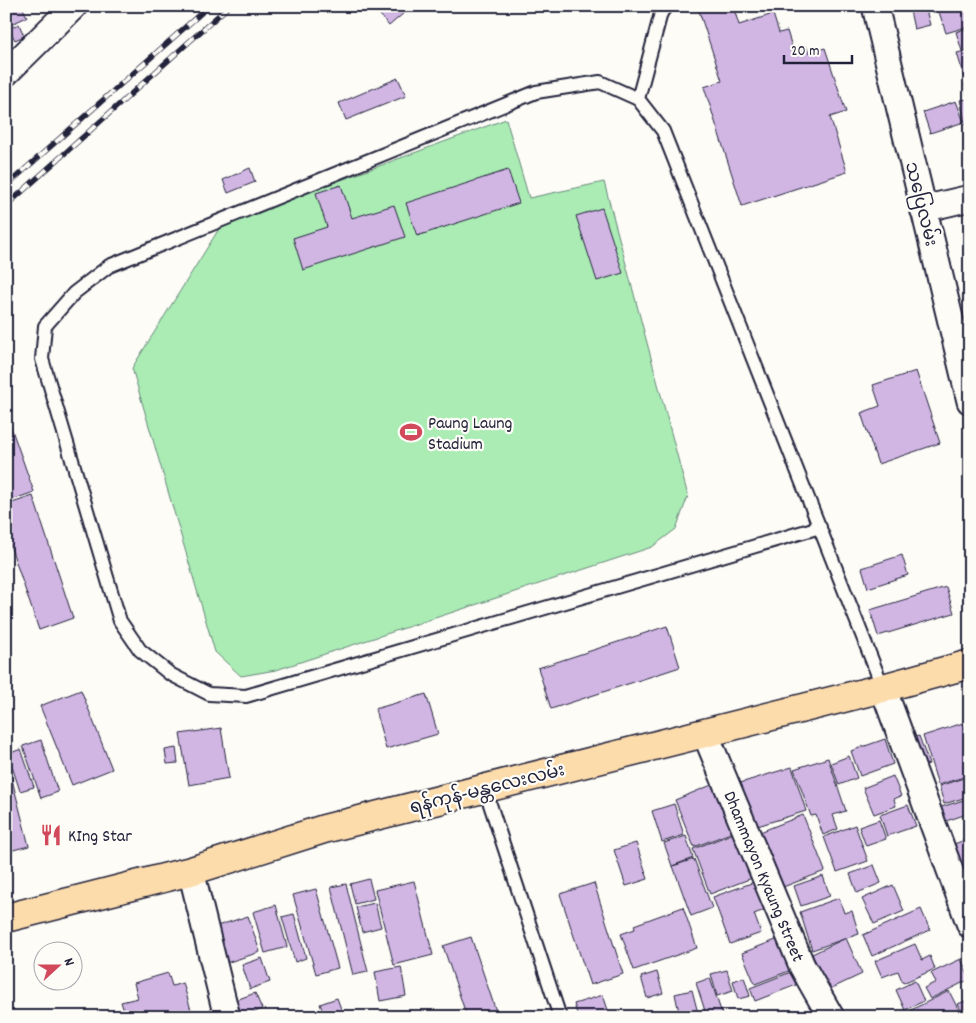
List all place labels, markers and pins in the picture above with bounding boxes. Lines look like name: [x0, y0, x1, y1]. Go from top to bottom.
place label: Paung Laung Stadium: [428, 412, 513, 458]
sports icon: Paung Laung Stadium: [398, 419, 424, 445]
restaurant icon: KIng Star: [38, 822, 64, 848]
place label: KIng Star: [68, 825, 132, 850]

